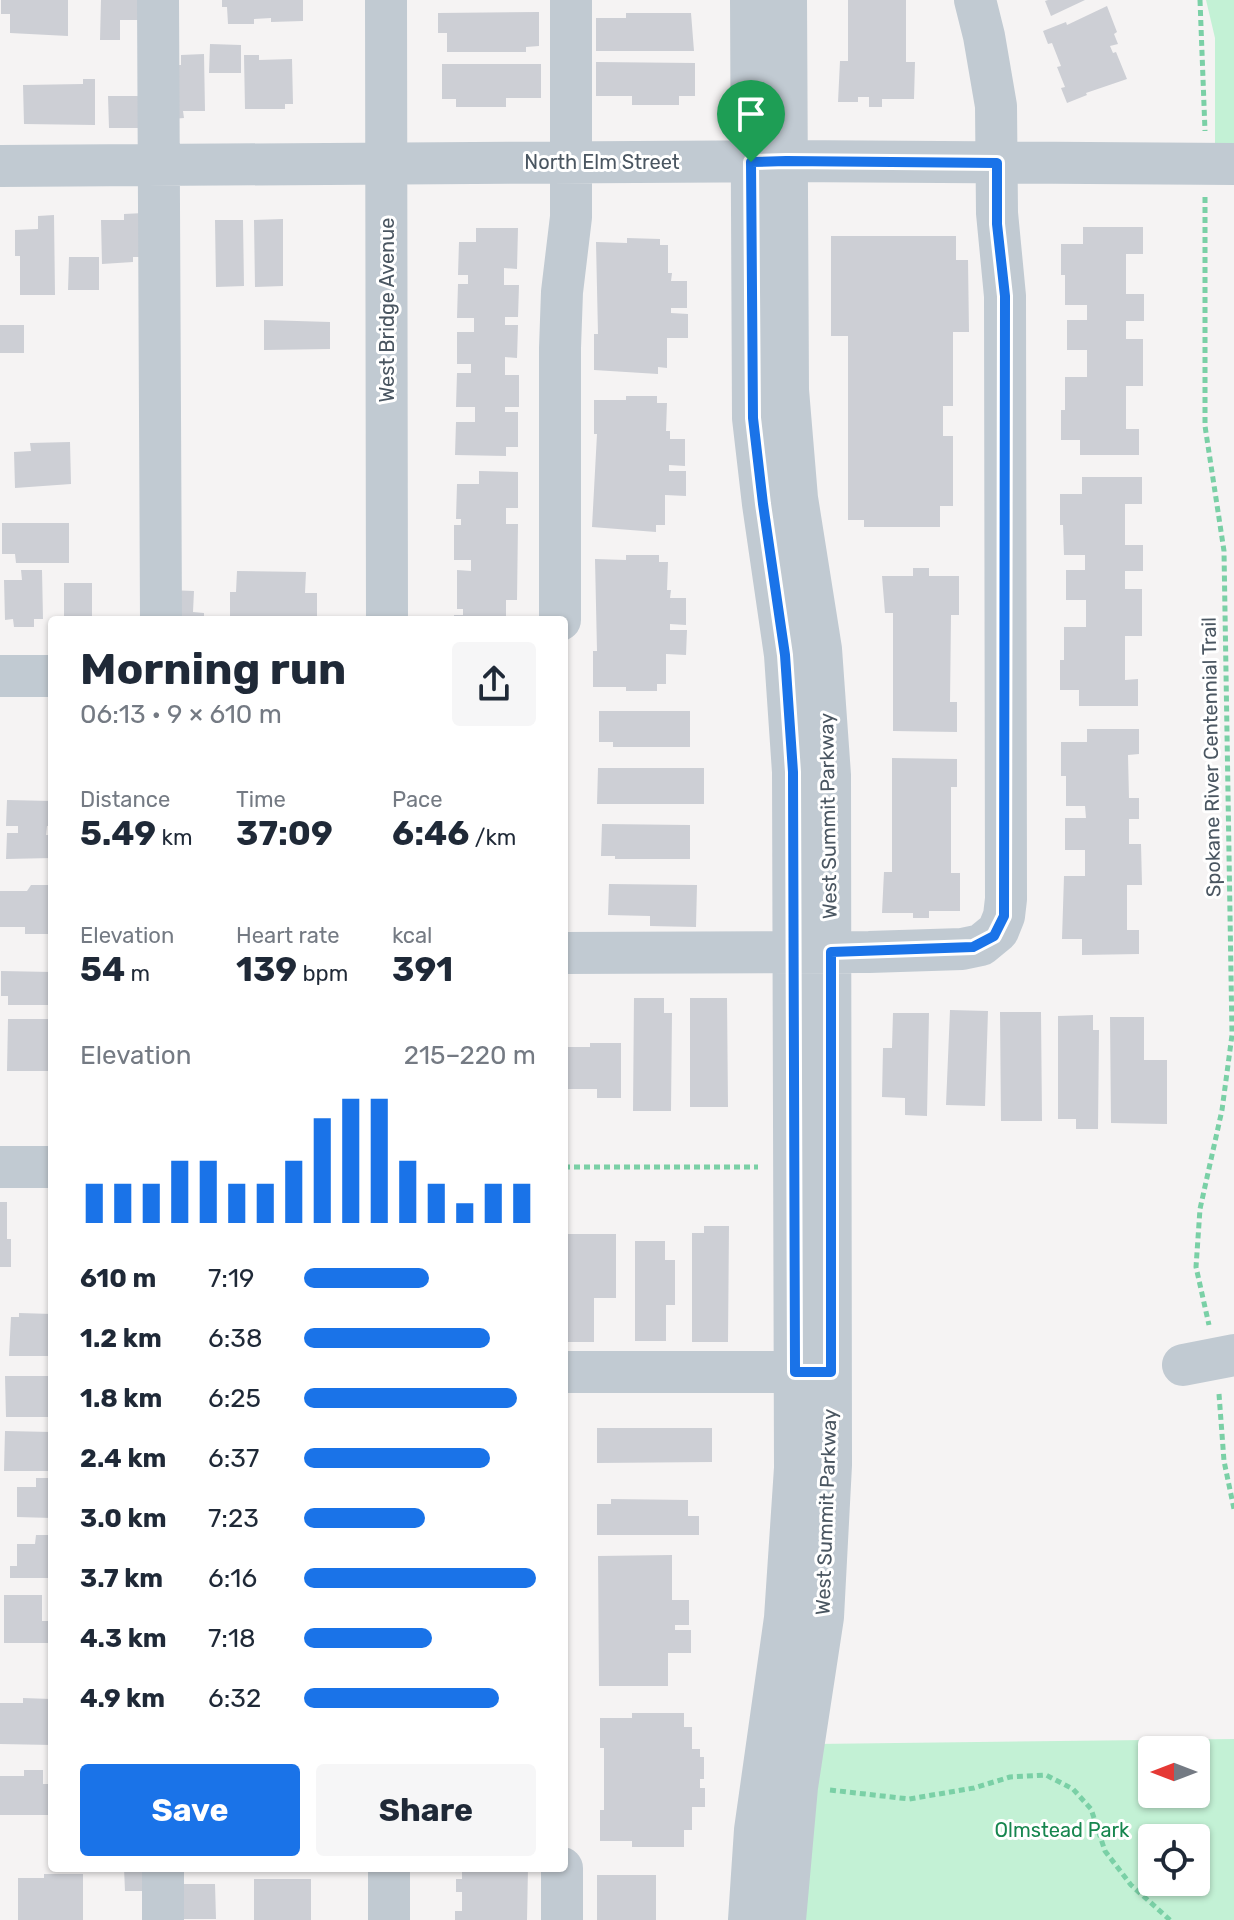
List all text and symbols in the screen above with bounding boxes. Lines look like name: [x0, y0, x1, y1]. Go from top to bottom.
pin: [717, 80, 785, 162]
icon: arrive: [729, 92, 773, 136]
street label: North Elm Street: [524, 150, 680, 174]
street label: West Bridge Avenue: [375, 218, 399, 402]
street label: Spokane River Centennial Trail: [1197, 617, 1225, 897]
button: share: [452, 642, 536, 726]
text: Morning run: [80, 643, 346, 695]
text: 06:13 · 9 × 610 m: [80, 699, 282, 730]
street label: West Summit Parkway: [814, 713, 842, 919]
text: Distance: [80, 786, 170, 813]
text: Time: [236, 786, 286, 813]
text: Pace: [392, 786, 443, 813]
text: 5.49: [80, 813, 156, 854]
text: 37:09: [236, 813, 333, 854]
text: 6:46: [392, 813, 469, 854]
text: km: [156, 824, 192, 851]
text: /km: [469, 824, 516, 851]
text: Elevation: [80, 922, 174, 949]
text: Heart rate: [236, 922, 340, 949]
text: kcal: [392, 922, 432, 949]
text: 54: [80, 949, 125, 990]
text: 139: [236, 949, 297, 990]
text: 391: [392, 949, 453, 990]
text: m: [125, 960, 150, 987]
text: bpm: [297, 960, 348, 987]
text: Elevation: [80, 1040, 191, 1071]
text: 215–220 m: [404, 1040, 536, 1071]
text: 610 m: [80, 1263, 156, 1294]
text: 7:19: [208, 1263, 255, 1294]
text: 1.2 km: [80, 1323, 162, 1354]
text: 6:38: [208, 1323, 263, 1354]
text: 1.8 km: [80, 1383, 162, 1414]
text: 6:25: [208, 1383, 261, 1414]
street label: West Summit Parkway: [810, 1408, 842, 1616]
text: 2.4 km: [80, 1443, 166, 1474]
text: 6:37: [208, 1443, 259, 1474]
text: 3.0 km: [80, 1503, 167, 1534]
text: 7:23: [208, 1503, 259, 1534]
text: 3.7 km: [80, 1563, 163, 1594]
text: 6:16: [208, 1563, 257, 1594]
text: 4.3 km: [80, 1623, 167, 1654]
text: 7:18: [208, 1623, 256, 1654]
text: 4.9 km: [80, 1683, 165, 1714]
text: 6:32: [208, 1683, 261, 1714]
north arrow: [1138, 1736, 1210, 1808]
map controls: [1138, 1736, 1210, 1896]
button: Save: [80, 1764, 300, 1856]
button: Share: [316, 1764, 536, 1856]
park label: Olmstead Park: [995, 1818, 1130, 1842]
button: locate: [1138, 1824, 1210, 1896]

